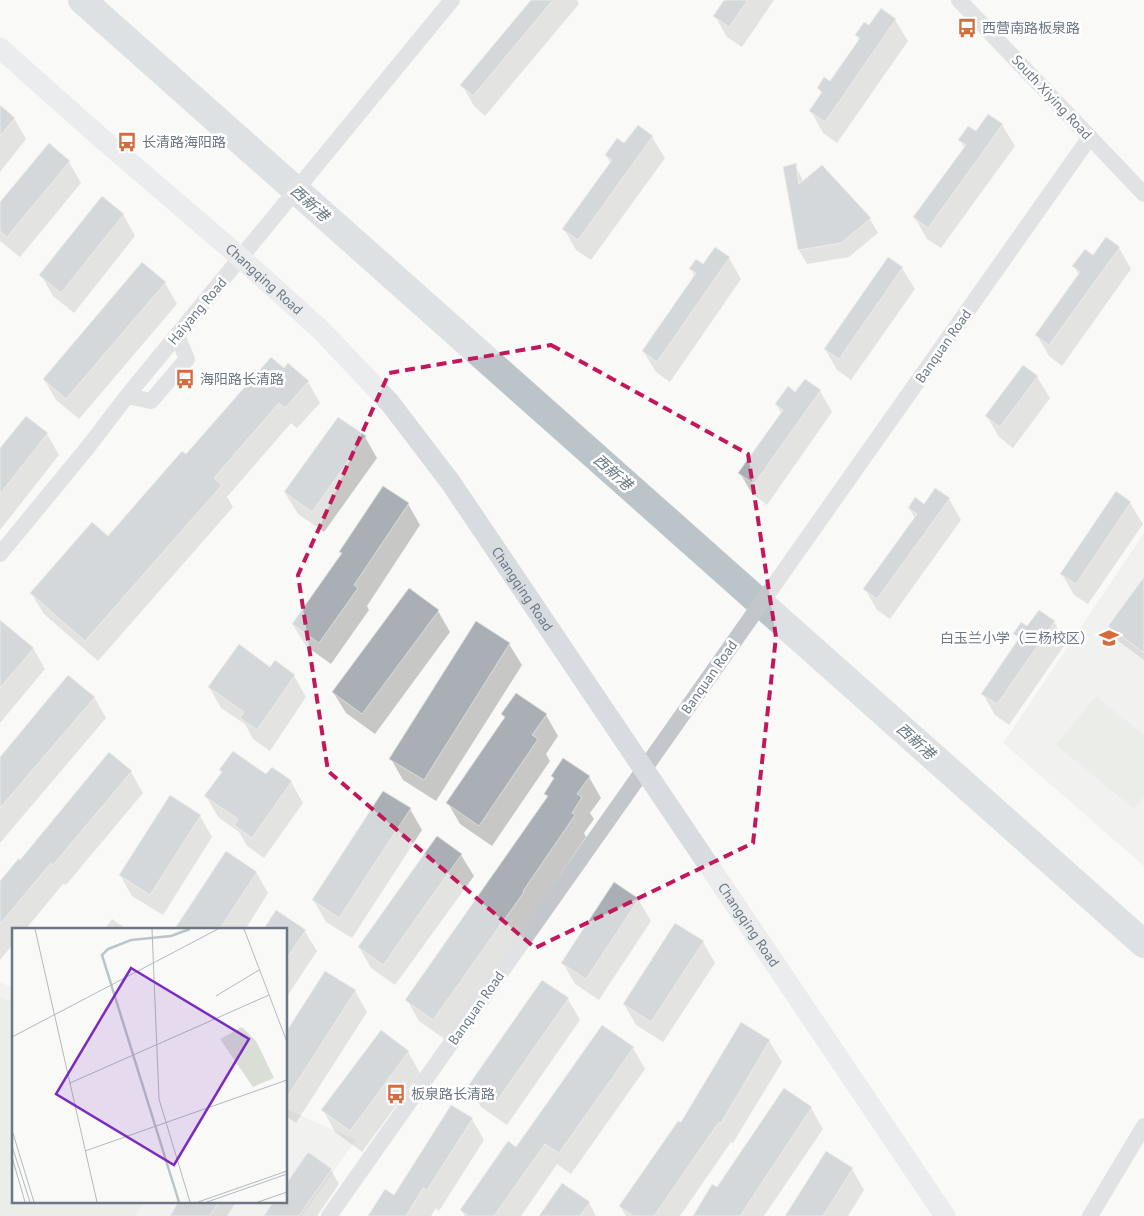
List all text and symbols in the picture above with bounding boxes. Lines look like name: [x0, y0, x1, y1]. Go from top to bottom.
bus stop icon: 西营南路板泉路: [956, 17, 978, 39]
place label: 西营南路板泉路: [982, 19, 1080, 37]
street label: South Xiying Road: [1008, 51, 1096, 143]
bus stop icon: 长清路海阳路: [116, 131, 138, 153]
place label: 长清路海阳路: [142, 133, 226, 151]
water label: 西新港: [287, 181, 335, 226]
street label: Changqing Road: [222, 240, 307, 318]
street label: Haiyang Road: [164, 274, 230, 348]
street label: Banquan Road: [911, 306, 975, 386]
bus stop icon: 海阳路长清路: [174, 368, 196, 390]
place label: 海阳路长清路: [200, 370, 284, 388]
water label: 西新港: [590, 450, 638, 495]
street label: Changqing Road: [488, 543, 557, 634]
school or university icon: 白玉兰小学（三杨校区）: [1098, 627, 1120, 649]
place label: 白玉兰小学（三杨校区）: [940, 629, 1094, 647]
street label: Banquan Road: [677, 637, 741, 717]
water label: 西新港: [893, 719, 941, 764]
street label: Changqing Road: [714, 879, 783, 970]
inset map: [12, 928, 288, 1204]
street label: Banquan Road: [444, 968, 508, 1048]
bus stop icon: 板泉路长清路: [385, 1083, 407, 1105]
place label: 板泉路长清路: [411, 1085, 495, 1103]

